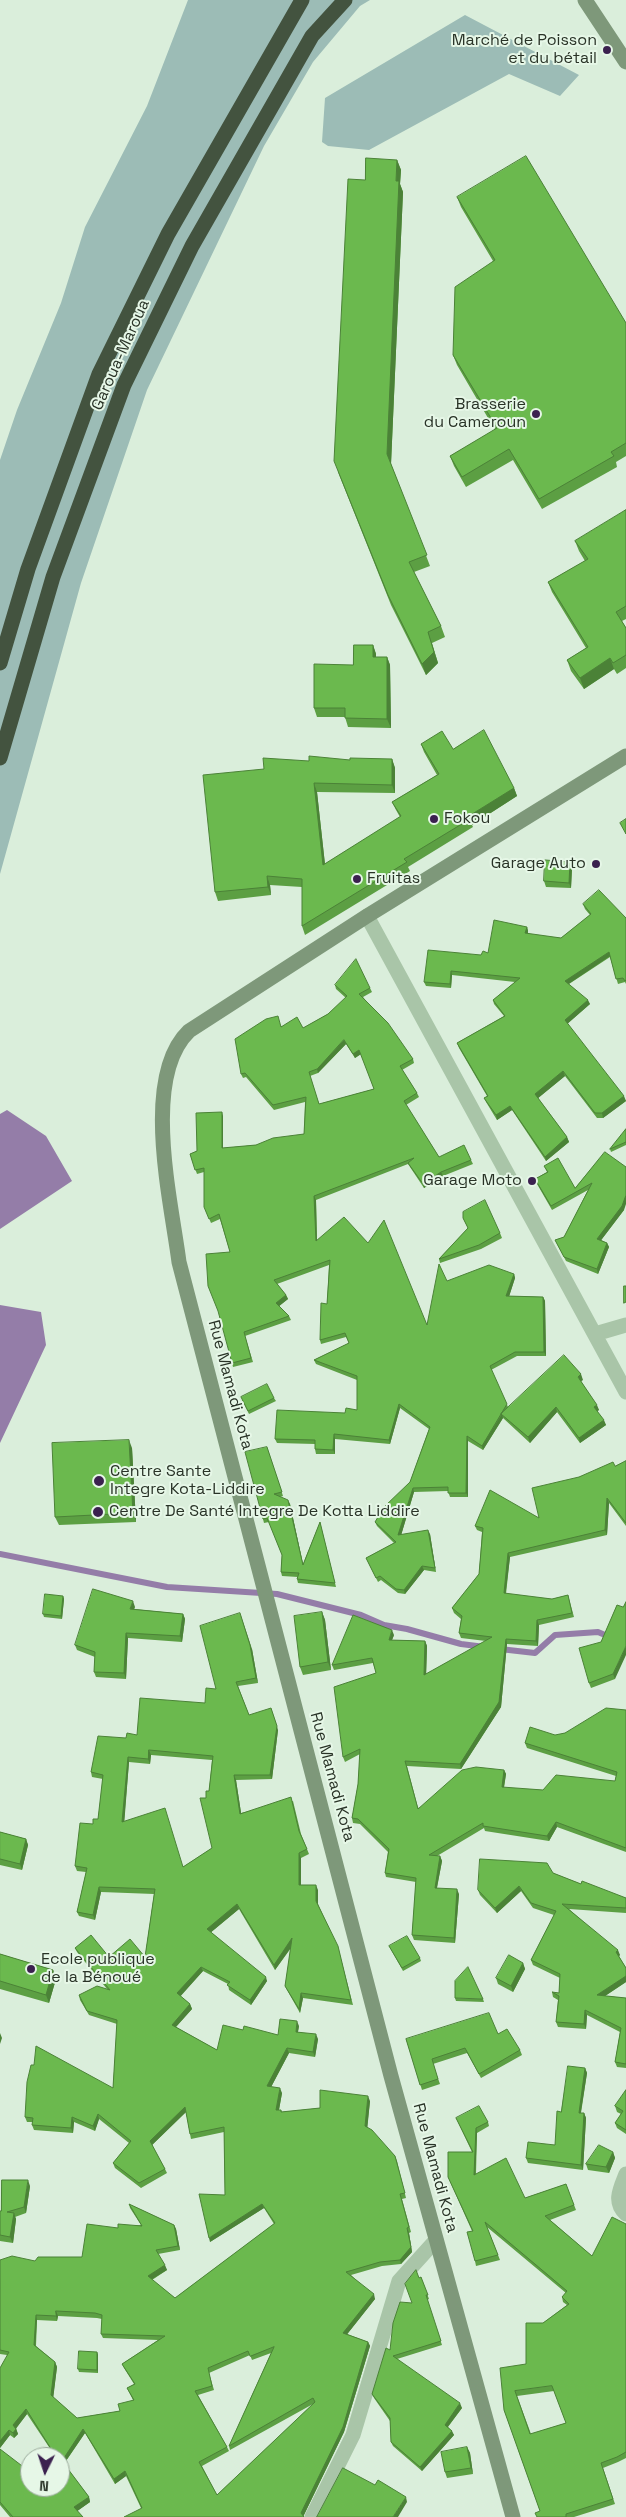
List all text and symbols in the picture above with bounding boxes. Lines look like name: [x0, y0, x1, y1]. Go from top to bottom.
place label: Marché de Poisson et du bétail: [452, 31, 597, 69]
marker: Marché de Poisson et du bétail: [601, 44, 613, 56]
street label: Garoua-Maroua: [88, 297, 154, 413]
place label: Brasserie du Cameroun: [424, 395, 526, 433]
marker: Brasserie du Cameroun: [530, 408, 542, 420]
place label: Fokou: [444, 809, 490, 829]
marker: Fokou: [428, 813, 440, 825]
place label: Garage Auto: [491, 854, 586, 874]
marker: Garage Auto: [590, 858, 602, 870]
place label: Fruitas: [367, 869, 420, 889]
marker: Fruitas: [351, 873, 363, 885]
place label: Garage Moto: [423, 1171, 522, 1191]
marker: Garage Moto: [526, 1175, 538, 1187]
street label: Rue Mamadi Kota: [204, 1318, 256, 1452]
place label: Centre Sante Integre Kota-Liddire: [110, 1462, 265, 1500]
marker: Centre Sante Integre Kota-Liddire: [92, 1474, 106, 1488]
place label: Centre De Santé Integre De Kotta Liddire: [109, 1502, 420, 1522]
marker: Centre De Santé Integre De Kotta Liddire: [91, 1505, 105, 1519]
street label: Rue Mamadi Kota: [306, 1710, 358, 1844]
place label: Ecole publique de la Bénoué: [41, 1950, 155, 1988]
marker: Ecole publique de la Bénoué: [25, 1963, 37, 1975]
street label: Rue Mamadi Kota: [409, 2101, 461, 2235]
north arrow: [20, 2447, 70, 2497]
text: N: [39, 2477, 49, 2495]

